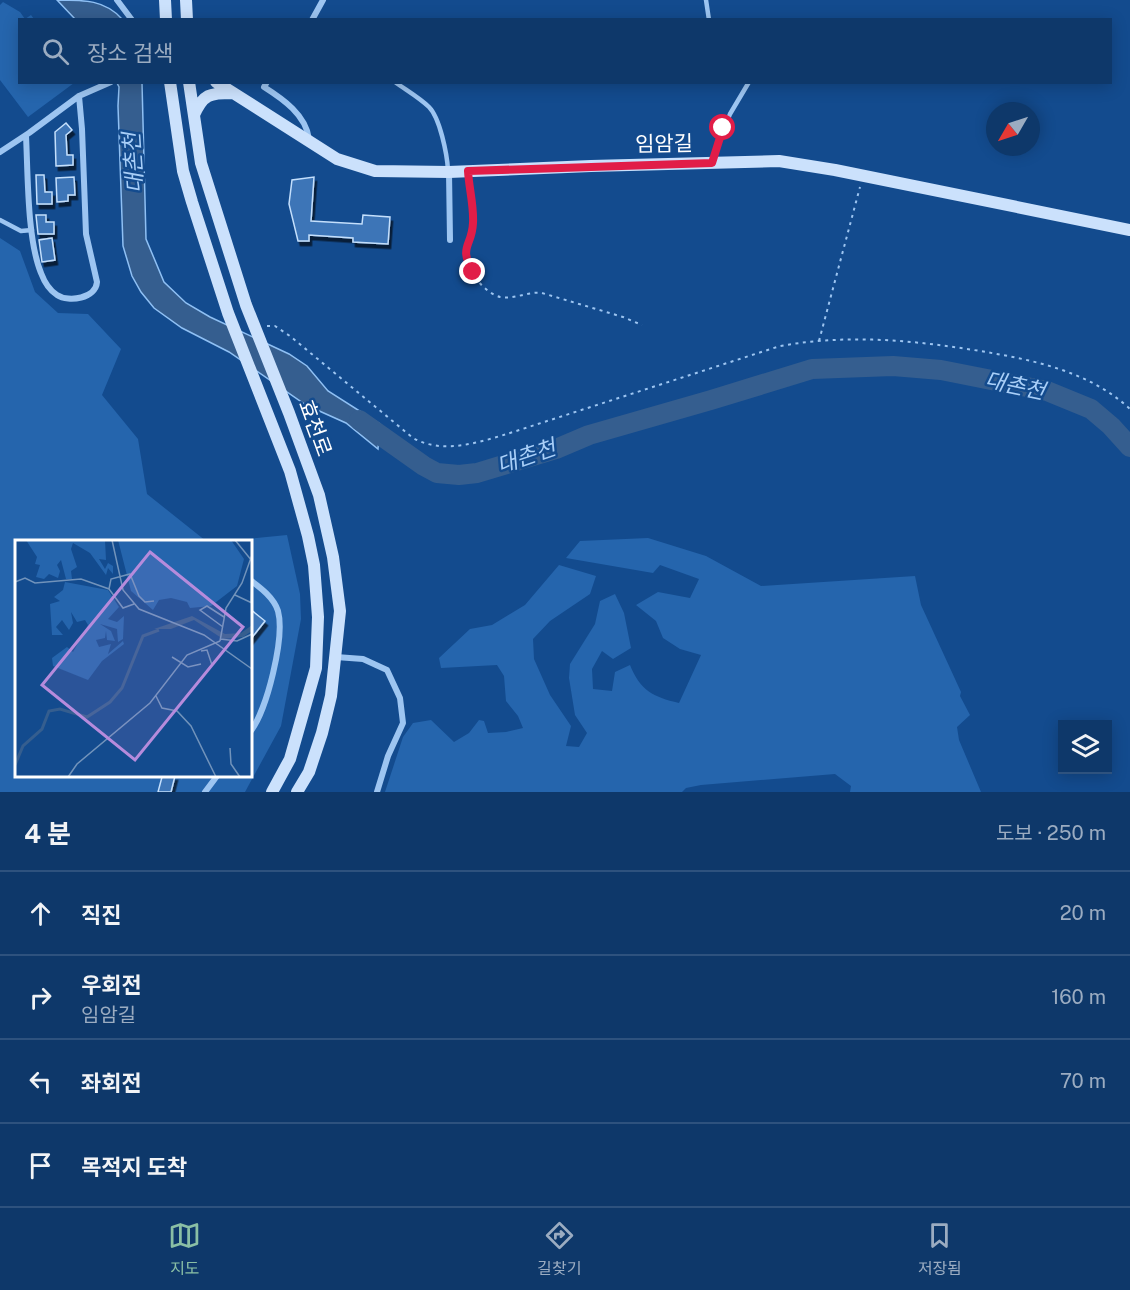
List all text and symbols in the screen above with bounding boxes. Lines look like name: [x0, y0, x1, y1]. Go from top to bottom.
search box: [18, 18, 1112, 84]
icon: search: [39, 35, 72, 68]
text: 장소 검색: [87, 40, 173, 66]
north arrow: [986, 102, 1040, 156]
route start: [709, 114, 735, 140]
water label: 대촌천: [118, 129, 148, 194]
street label: 임암길: [635, 130, 693, 157]
route end: [459, 258, 485, 284]
water label: 대촌천: [983, 366, 1050, 405]
street label: 효천로: [294, 396, 337, 459]
water label: 대촌천: [493, 433, 562, 478]
inset map: [15, 540, 252, 777]
map controls: [1058, 720, 1112, 774]
button: layers: [1058, 720, 1112, 774]
text: 4 분: [24, 818, 71, 849]
text: 도보 · 250 m: [996, 821, 1106, 845]
icon: ahead: [24, 897, 57, 930]
text: 20 m: [1060, 901, 1106, 925]
text: 직진: [81, 902, 121, 928]
text: 우회전: [81, 972, 142, 998]
icon: right: [24, 981, 57, 1014]
text: 160 m: [1051, 985, 1106, 1009]
text: 임암길: [81, 1003, 136, 1027]
icon: left: [24, 1065, 57, 1098]
text: 70 m: [1060, 1069, 1106, 1093]
text: 좌회전: [81, 1070, 142, 1096]
icon: arrive: [24, 1149, 57, 1182]
text: 목적지 도착: [81, 1154, 187, 1180]
tab: 지도: [168, 1219, 201, 1279]
tab: 길찾기: [537, 1219, 582, 1279]
tab: 저장됨: [918, 1219, 962, 1279]

